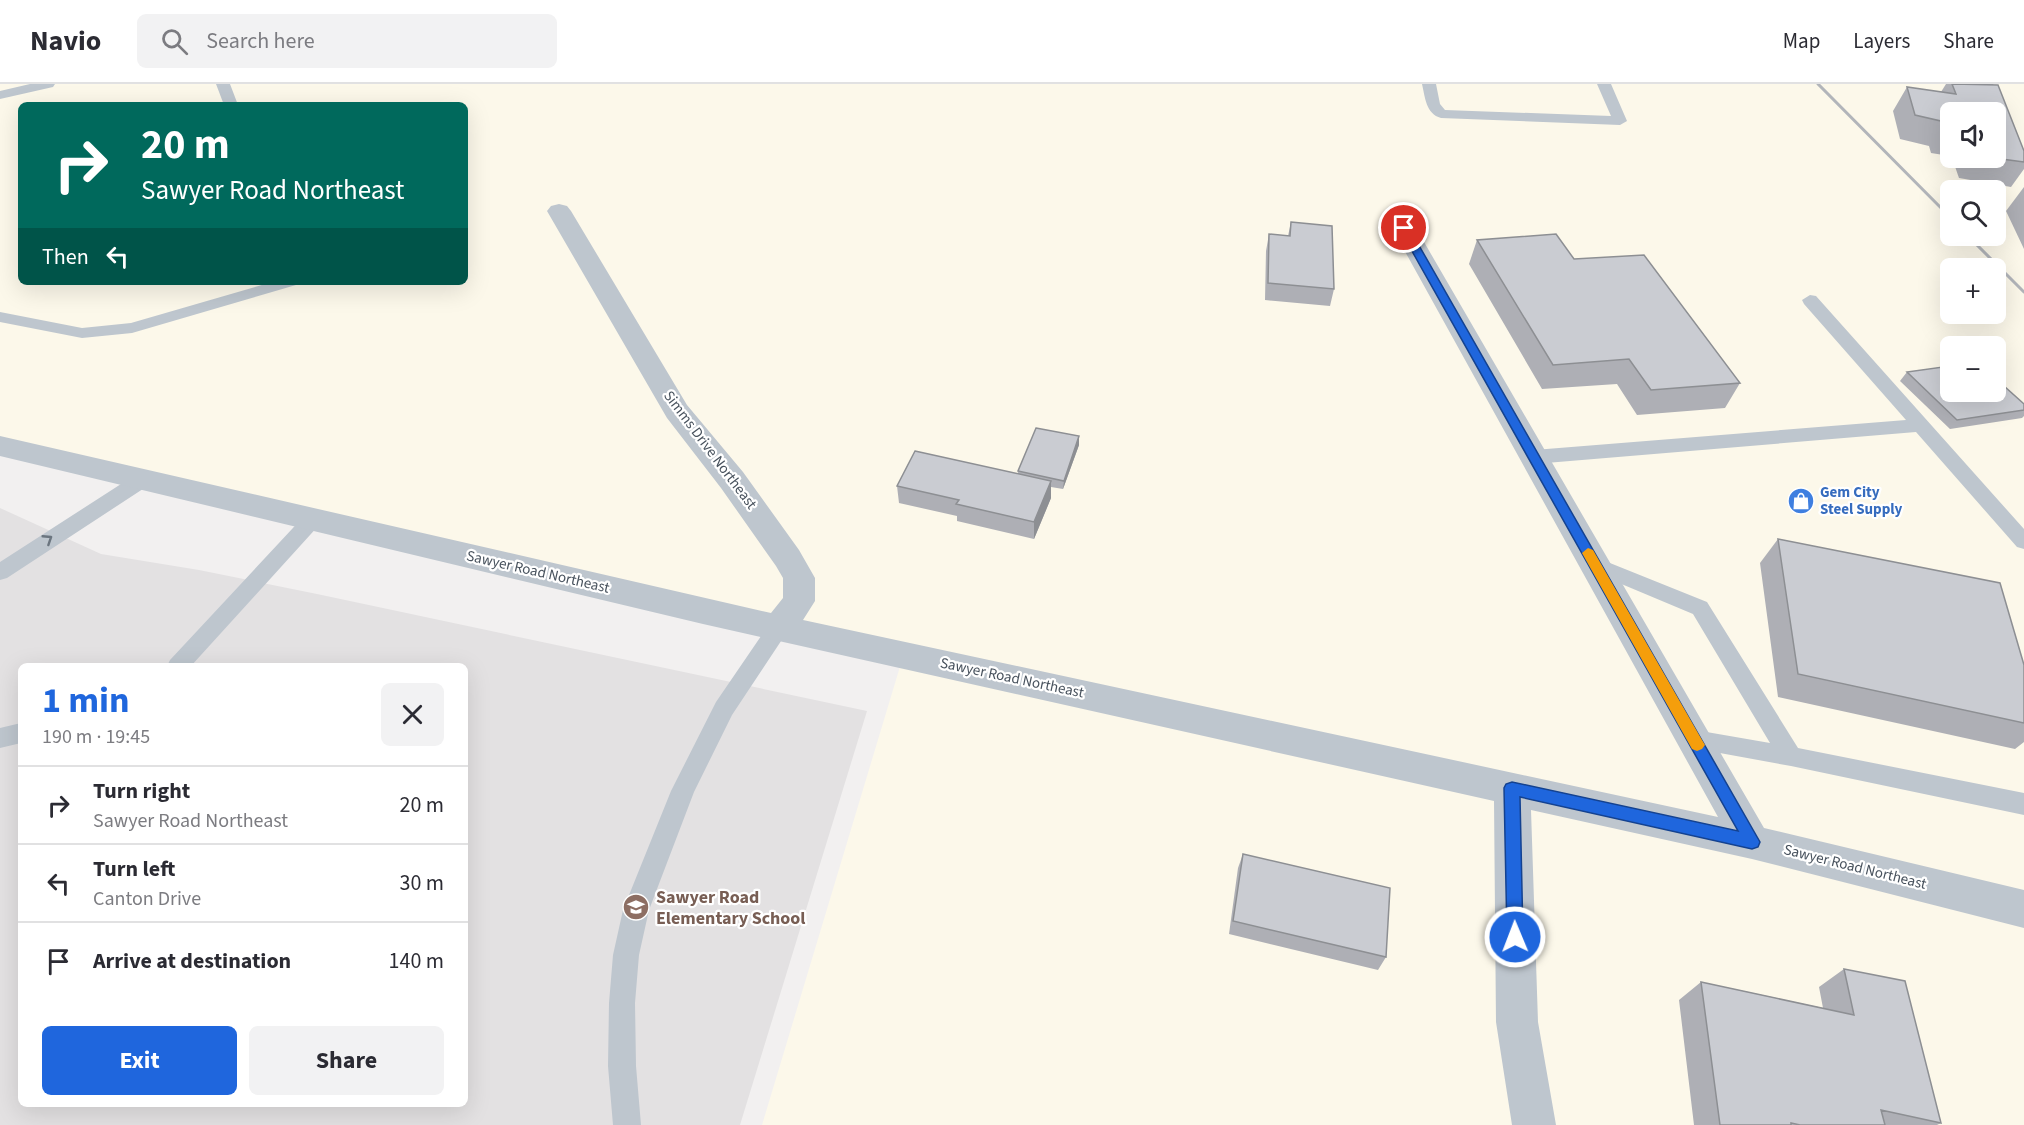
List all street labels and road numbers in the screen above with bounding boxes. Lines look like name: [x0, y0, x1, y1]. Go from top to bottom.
street label: Simms Drive Northeast: [658, 386, 762, 514]
street label: Sawyer Road Northeast: [464, 545, 612, 599]
street label: Sawyer Road Northeast: [938, 653, 1086, 703]
street label: Sawyer Road Northeast: [1781, 839, 1929, 895]

